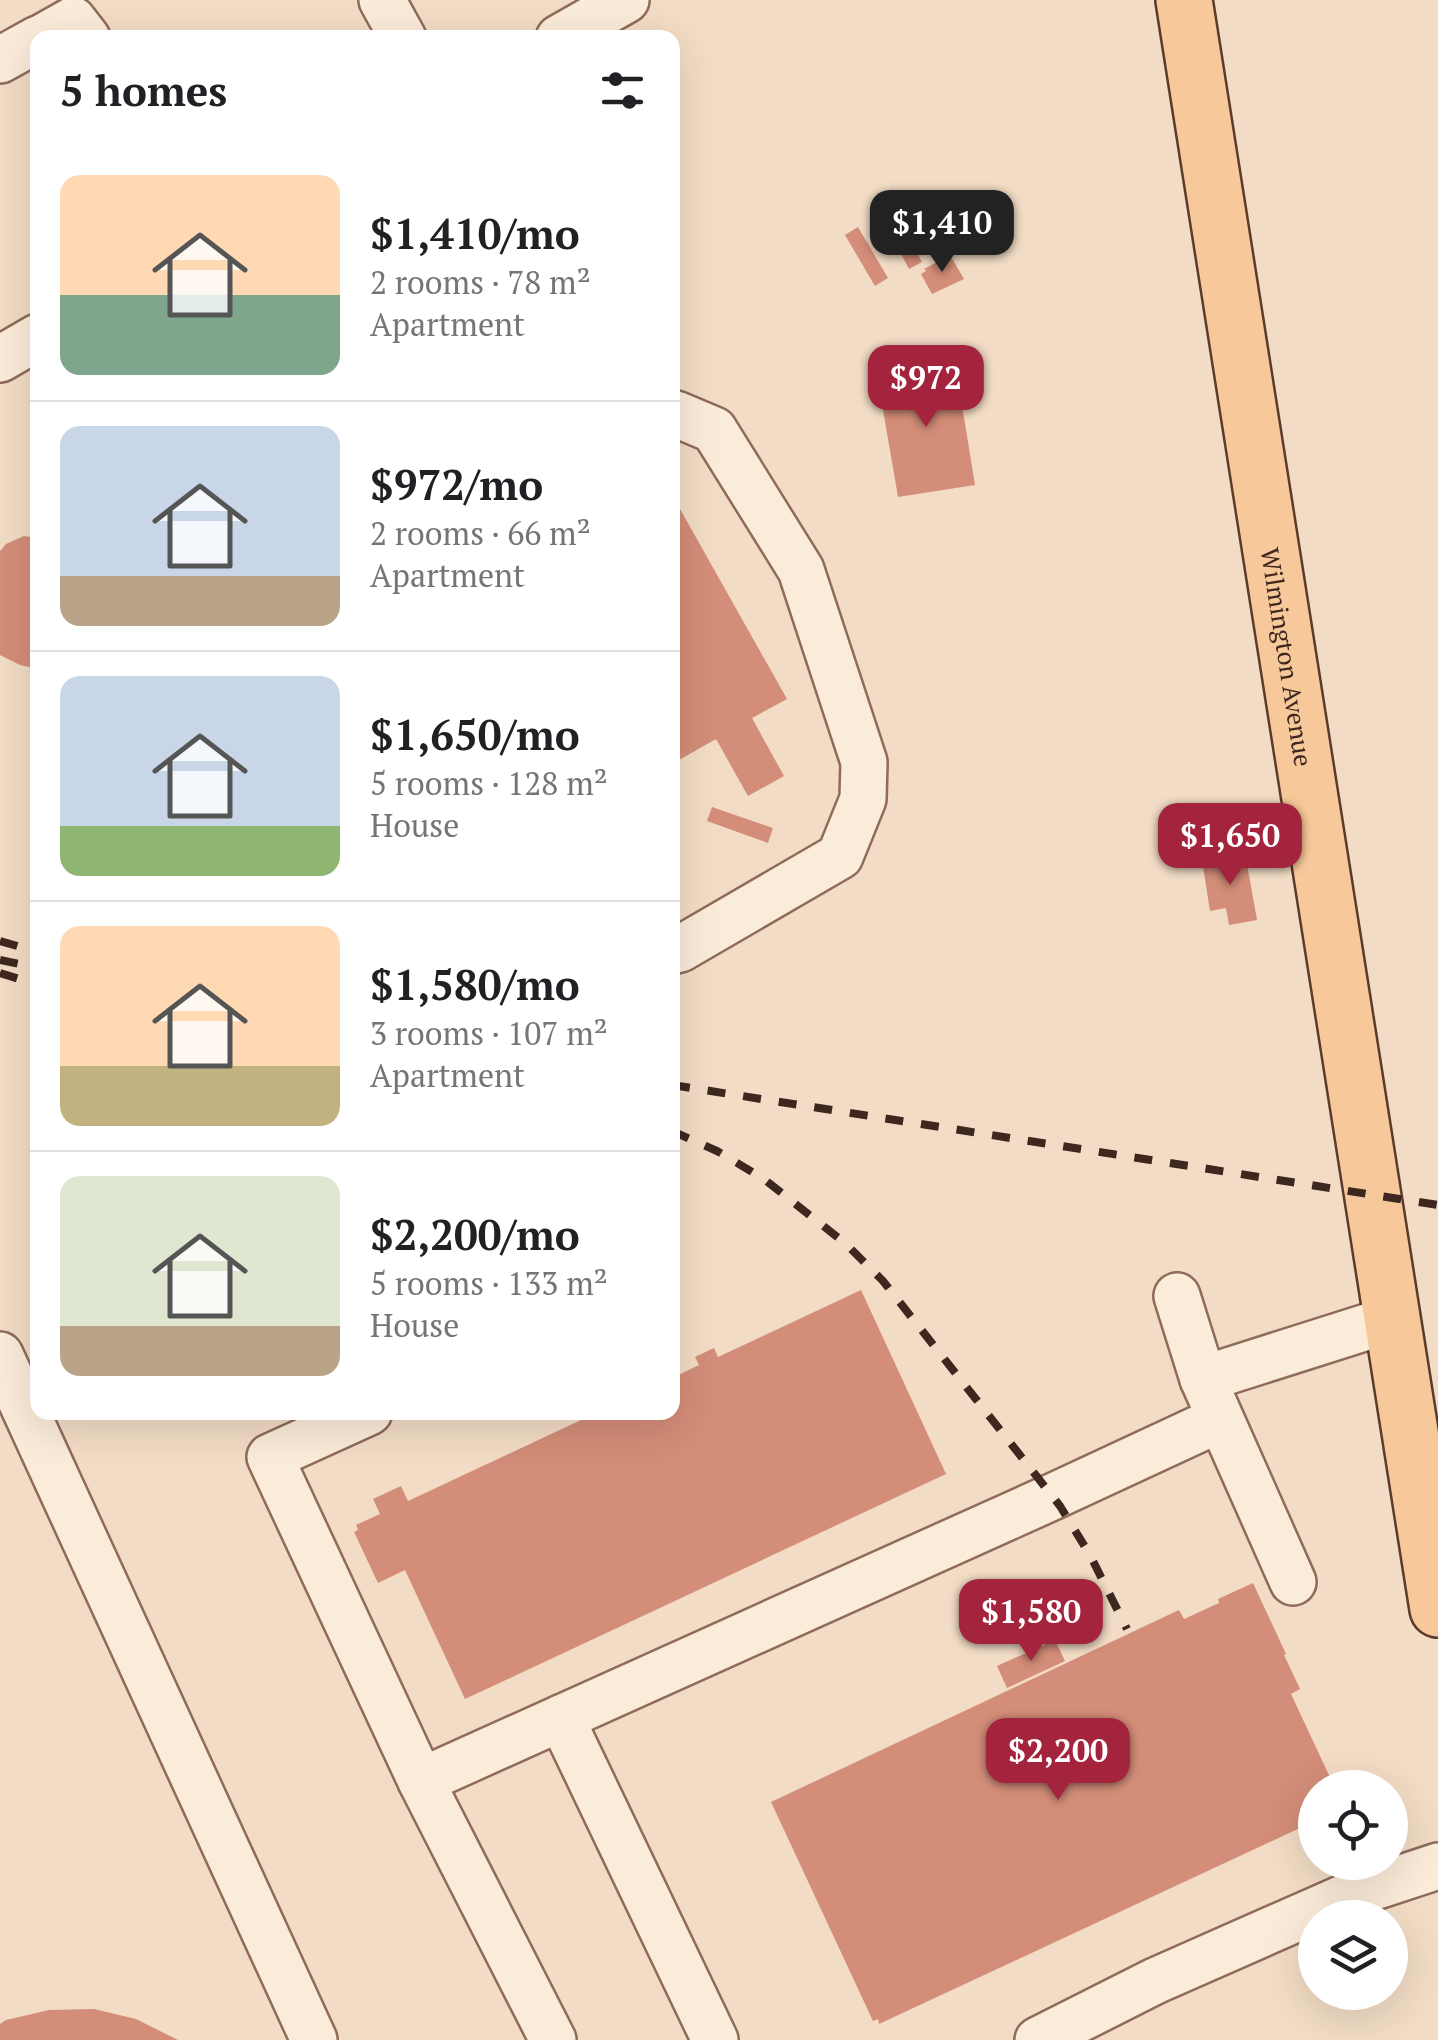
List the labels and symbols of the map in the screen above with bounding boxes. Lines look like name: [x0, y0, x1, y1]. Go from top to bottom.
pin: $1,410: [861, 190, 1023, 275]
pin: $972: [867, 345, 985, 430]
street label: Wilmington Avenue: [1254, 545, 1321, 769]
pin: $1,650: [1149, 803, 1311, 888]
pin: $1,580: [950, 1579, 1112, 1664]
pin: $2,200: [977, 1718, 1139, 1803]

